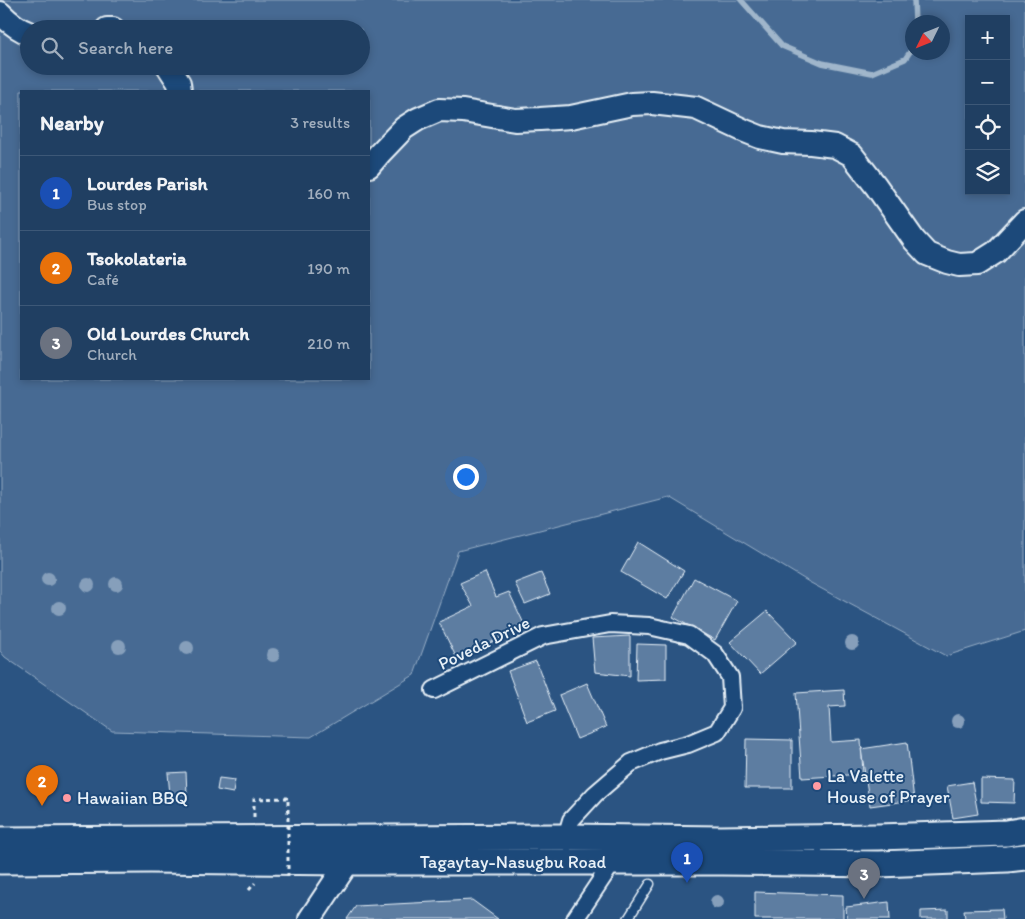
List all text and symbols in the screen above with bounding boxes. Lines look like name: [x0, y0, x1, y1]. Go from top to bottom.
north arrow: [905, 15, 950, 60]
map controls: [965, 15, 1010, 195]
button: +: [965, 15, 1010, 60]
search box: [20, 20, 370, 75]
icon: search: [38, 34, 66, 62]
text: Search here: [78, 36, 173, 59]
button: −: [965, 60, 1010, 105]
button: locate: [965, 105, 1010, 150]
text: Nearby: [40, 110, 104, 135]
text: 3 results: [290, 113, 350, 132]
button: layers: [965, 150, 1010, 195]
text: Lourdes Parish: [87, 172, 208, 195]
text: 1: [52, 184, 60, 203]
text: 160 m: [307, 184, 350, 203]
text: Bus stop: [87, 195, 147, 214]
text: Tsokolateria: [87, 247, 187, 270]
text: 2: [52, 259, 60, 278]
text: 190 m: [307, 259, 350, 278]
text: Café: [87, 270, 119, 289]
text: Old Lourdes Church: [87, 322, 249, 345]
text: 3: [52, 334, 60, 353]
text: 210 m: [307, 334, 350, 353]
text: Church: [87, 345, 137, 364]
your location: [453, 464, 479, 490]
street label: Poveda Drive: [434, 611, 534, 675]
pin: 2: [26, 765, 58, 806]
place label: La Valette House of Prayer: [827, 765, 950, 808]
marker: La Valette House of Prayer: [811, 780, 823, 792]
place label: Hawaiian BBQ: [77, 787, 188, 809]
marker: Hawaiian BBQ: [61, 792, 73, 804]
pin: 1: [671, 842, 703, 883]
street label: Tagaytay-Nasugbu Road: [420, 851, 607, 873]
pin: 3: [848, 858, 880, 899]

